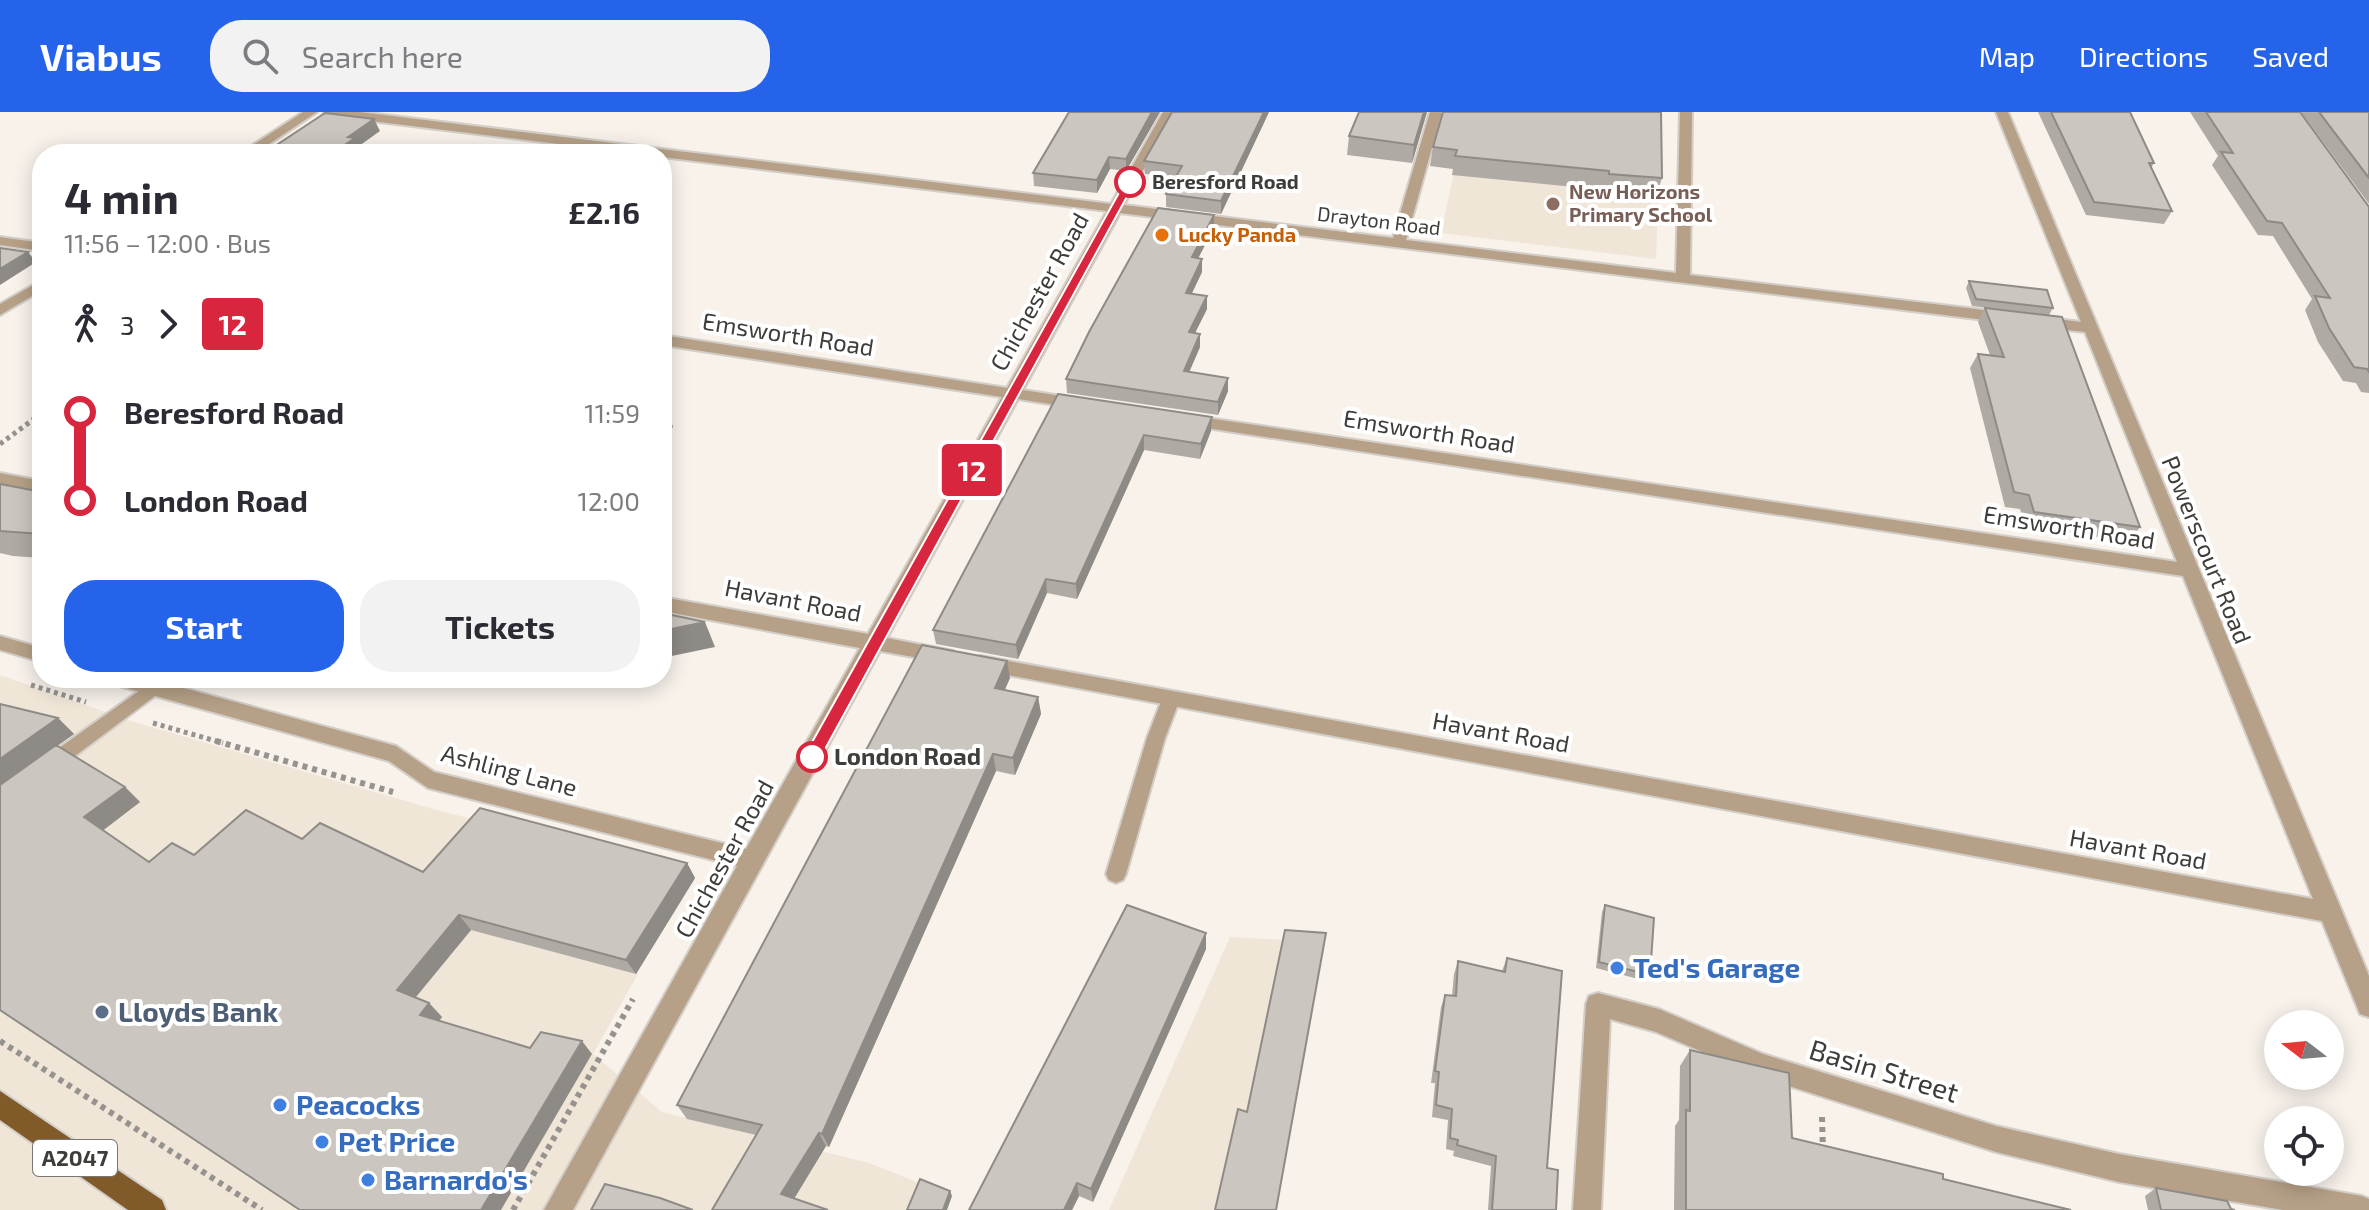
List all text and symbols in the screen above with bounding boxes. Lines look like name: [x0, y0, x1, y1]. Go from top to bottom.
search box: [210, 20, 770, 92]
text: Viabus: [40, 33, 162, 79]
icon: search: [238, 34, 282, 78]
text: Search here: [302, 38, 463, 74]
text: Map: [1979, 39, 2035, 73]
text: Directions: [2079, 39, 2208, 73]
text: Saved: [2252, 39, 2329, 73]
marker: Beresford Road: [1115, 167, 1145, 197]
place label: Beresford Road: [1152, 169, 1299, 193]
text: 4 min: [64, 170, 179, 223]
place label: New Horizons Primary School: [1569, 179, 1713, 227]
text: £2.16: [568, 194, 640, 230]
marker: New Horizons Primary School: [1544, 195, 1562, 213]
street label: Drayton Road: [1316, 201, 1442, 239]
street label: Chichester Road: [983, 207, 1094, 375]
place label: Lucky Panda: [1178, 222, 1296, 247]
marker: Lucky Panda: [1153, 226, 1171, 244]
text: 11:56 – 12:00 · Bus: [64, 227, 271, 258]
icon: walk: [64, 302, 108, 346]
icon: forward: [146, 302, 190, 346]
street label: Emsworth Road: [700, 306, 876, 361]
text: 12: [218, 307, 247, 341]
text: 3: [120, 309, 134, 340]
text: Beresford Road: [124, 394, 344, 430]
text: 11:59: [584, 397, 640, 428]
street label: Emsworth Road: [1341, 403, 1517, 458]
line badge: 12: [936, 444, 1008, 496]
street label: Powerscourt Road: [2156, 451, 2258, 648]
text: 12: [958, 453, 986, 487]
text: London Road: [124, 482, 308, 518]
text: 12:00: [578, 485, 640, 516]
street label: Emsworth Road: [1981, 499, 2157, 554]
street label: Havant Road: [722, 572, 864, 627]
button: Start: [64, 580, 344, 672]
button: Tickets: [360, 580, 640, 672]
street label: Havant Road: [1430, 705, 1572, 758]
street label: Ashling Lane: [438, 738, 580, 802]
place label: London Road: [834, 741, 981, 770]
marker: London Road: [797, 742, 827, 772]
street label: Chichester Road: [668, 774, 779, 942]
street label: Havant Road: [2067, 822, 2209, 875]
place label: Ted's Garage: [1633, 950, 1800, 984]
marker: Ted's Garage: [1608, 959, 1626, 977]
place label: Lloyds Bank: [118, 994, 278, 1028]
marker: Lloyds Bank: [93, 1003, 111, 1021]
north arrow: [2264, 1010, 2344, 1090]
map controls: [2264, 1010, 2344, 1186]
street label: Basin Street: [1806, 1031, 1963, 1109]
place label: Peacocks: [296, 1087, 420, 1121]
marker: Peacocks: [271, 1096, 289, 1114]
button: locate: [2264, 1106, 2344, 1186]
place label: Pet Price: [338, 1124, 455, 1158]
marker: Pet Price: [313, 1133, 331, 1151]
road number: A2047: [33, 1140, 117, 1176]
place label: Barnardo's: [384, 1162, 528, 1196]
marker: Barnardo's: [359, 1171, 377, 1189]

